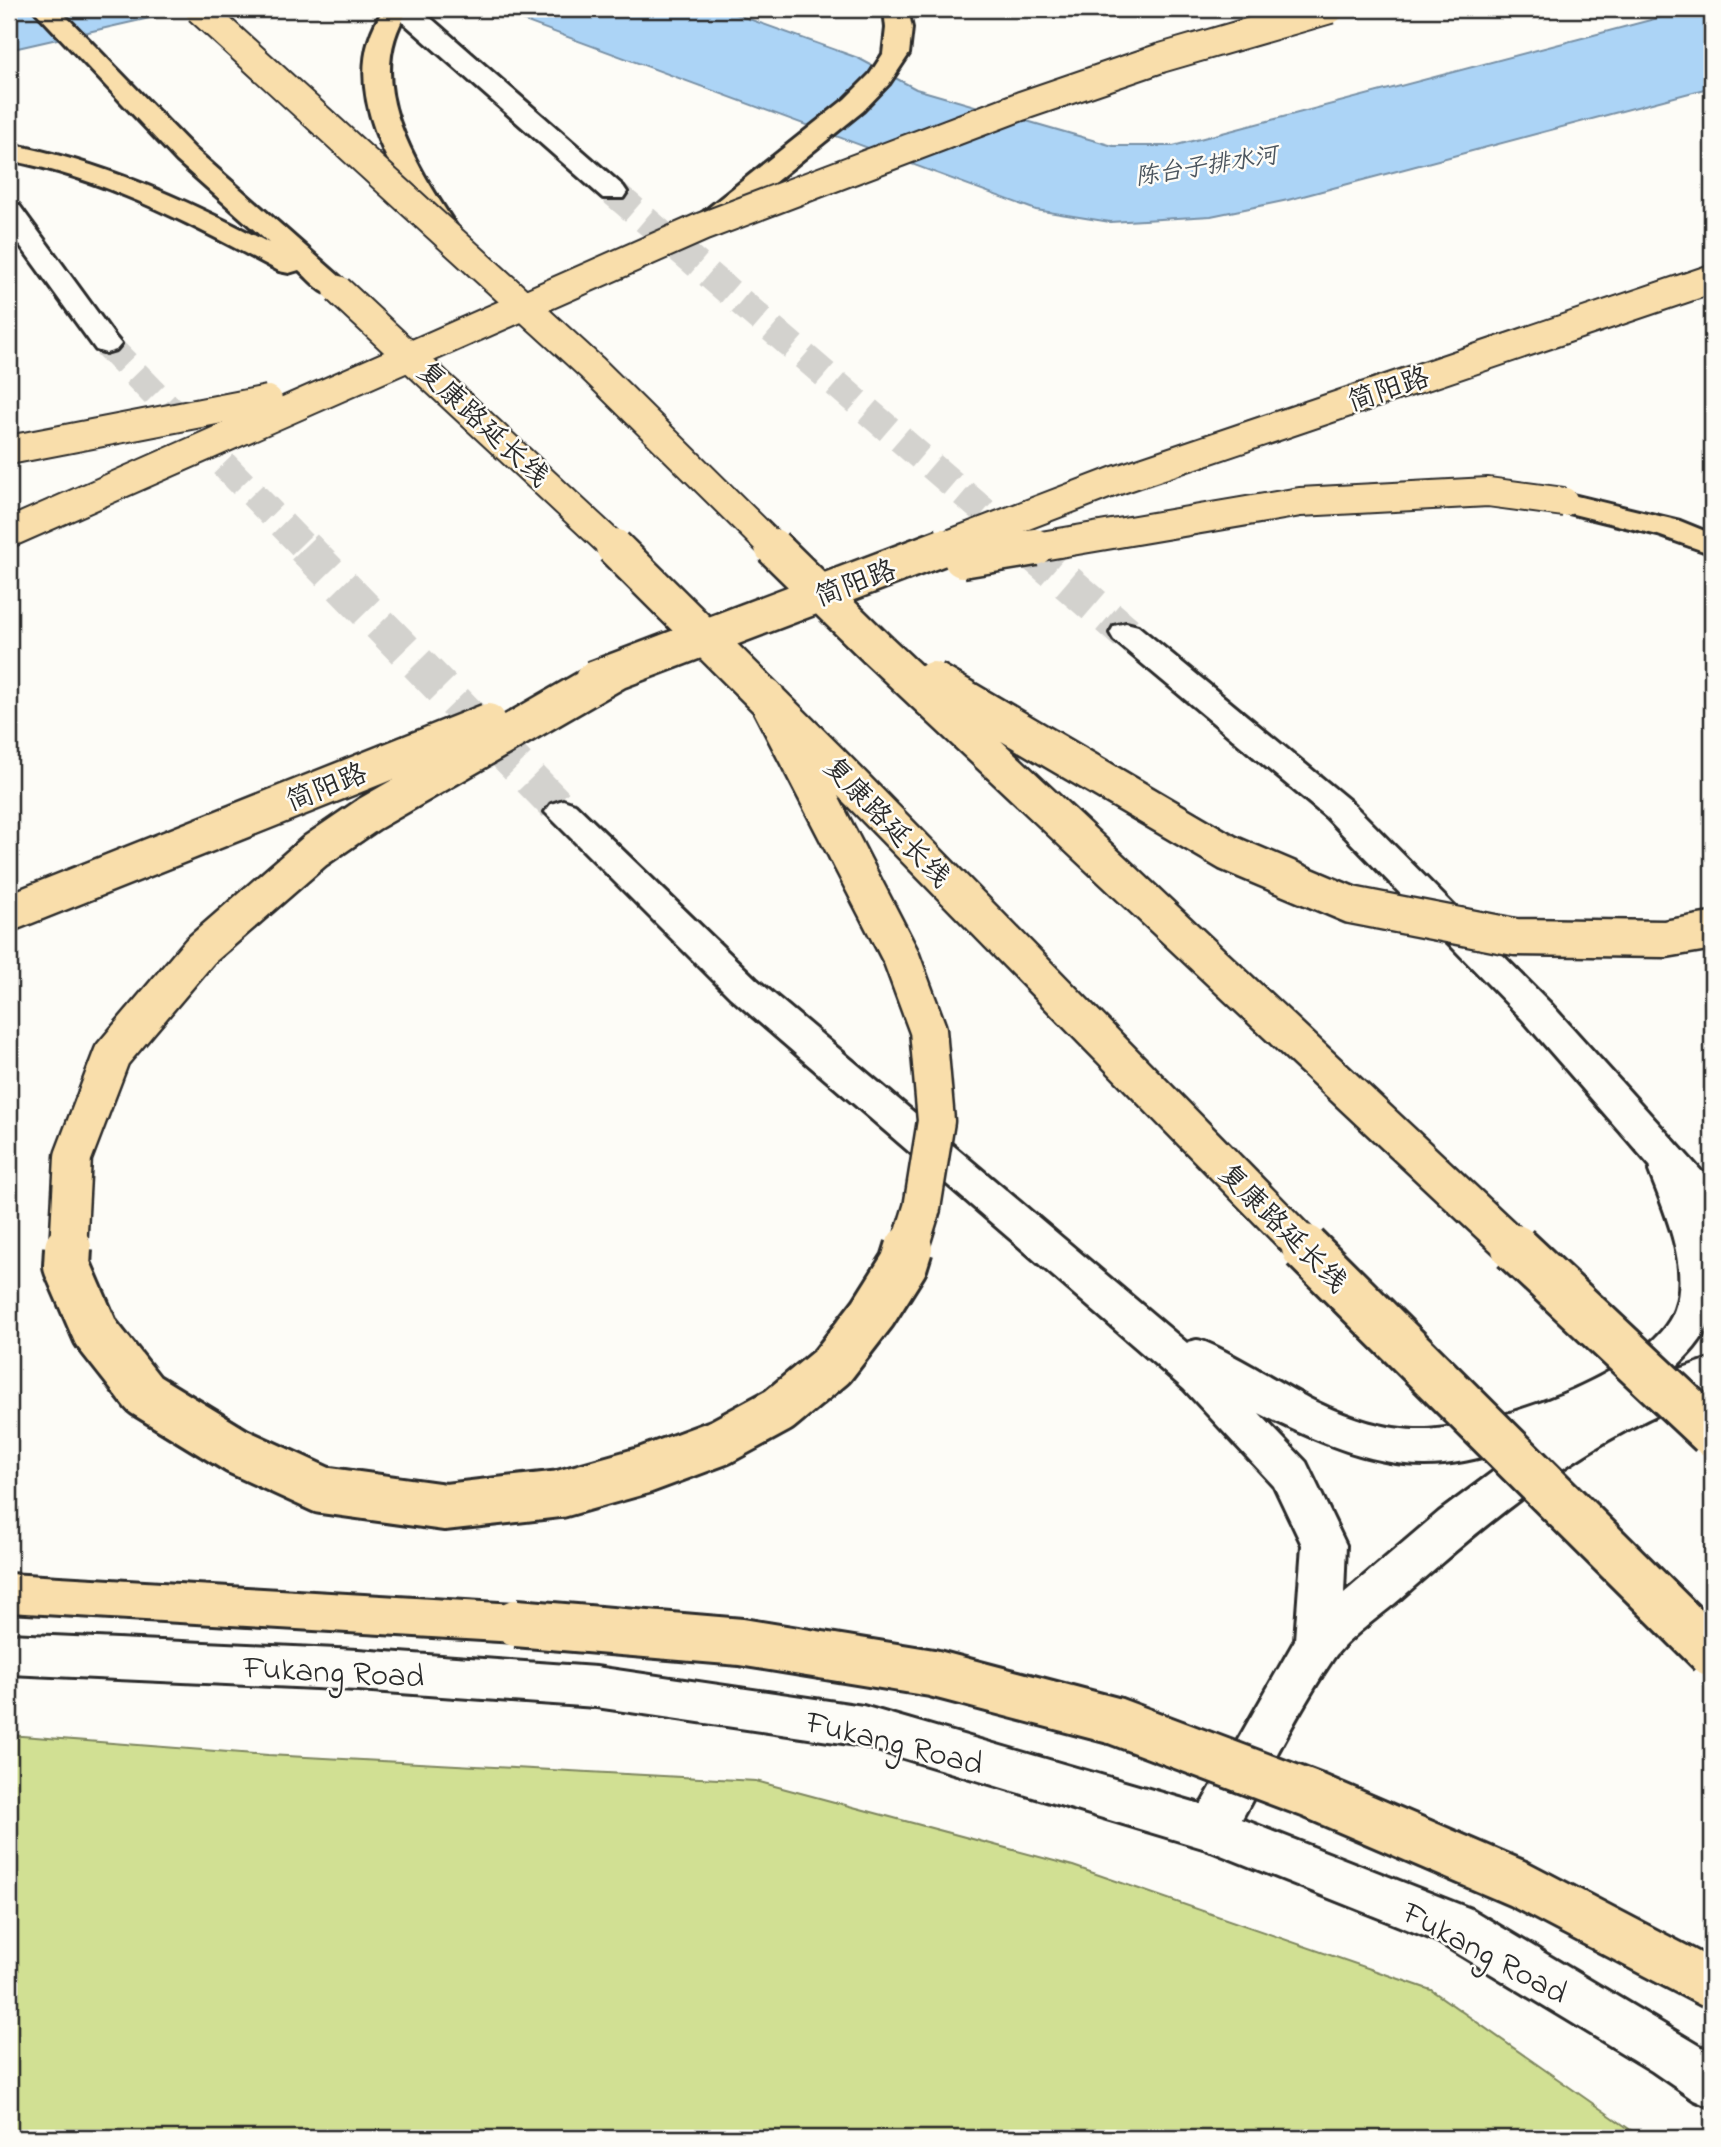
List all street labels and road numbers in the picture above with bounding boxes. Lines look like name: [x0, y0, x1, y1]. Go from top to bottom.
street label: 复康路延长线: [406, 353, 557, 498]
street label: 简阳路: [1343, 358, 1436, 424]
street label: 简阳路: [810, 551, 903, 619]
street label: 复康路延长线: [812, 749, 959, 898]
street label: 简阳路: [281, 755, 374, 824]
street label: 复康路延长线: [1208, 1156, 1355, 1303]
street label: Fukang Road: [241, 1645, 426, 1703]
street label: Fukang Road: [799, 1699, 988, 1790]
street label: Fukang Road: [1392, 1890, 1575, 2018]

